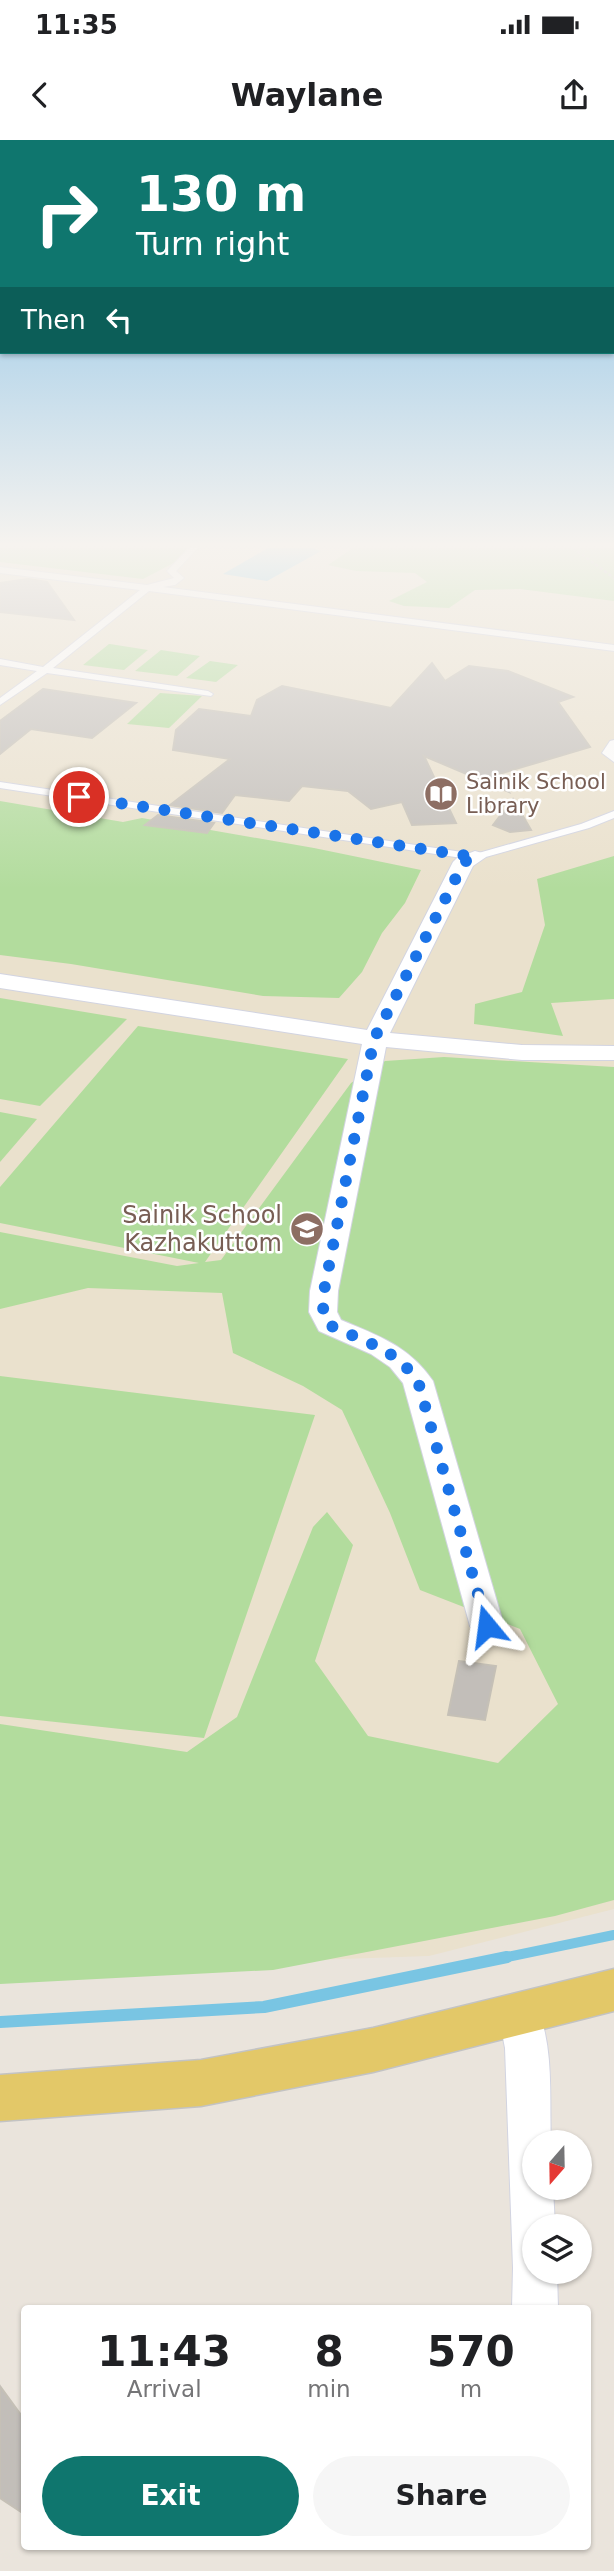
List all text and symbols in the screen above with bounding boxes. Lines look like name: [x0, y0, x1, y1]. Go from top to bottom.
text: 11:35: [35, 10, 118, 40]
icon: back: [21, 76, 59, 114]
text: Waylane: [231, 76, 383, 114]
icon: share: [555, 76, 593, 114]
text: 130 m: [136, 166, 306, 223]
icon: right: [21, 168, 112, 259]
text: Turn right: [136, 225, 289, 263]
icon: left: [100, 301, 138, 339]
text: Then: [21, 305, 86, 335]
pin: [49, 767, 109, 827]
place label: Sainik School Library: [466, 770, 606, 818]
library icon: Sainik School Library: [422, 775, 460, 813]
icon: arrive: [60, 778, 98, 816]
place label: Sainik School Kazhakuttom: [122, 1201, 282, 1257]
school or university icon: Sainik School Kazhakuttom: [288, 1210, 326, 1248]
position arrow: [450, 1589, 524, 1663]
north arrow: [522, 2130, 592, 2200]
map controls: [522, 2130, 592, 2284]
button: layers: [522, 2214, 592, 2284]
text: 11:43: [97, 2327, 231, 2376]
text: 8: [314, 2327, 344, 2376]
text: 570: [427, 2327, 515, 2376]
text: Arrival: [127, 2376, 202, 2402]
text: min: [307, 2376, 351, 2402]
text: m: [460, 2376, 482, 2402]
button: Exit: [42, 2456, 299, 2536]
button: Share: [313, 2456, 570, 2536]

